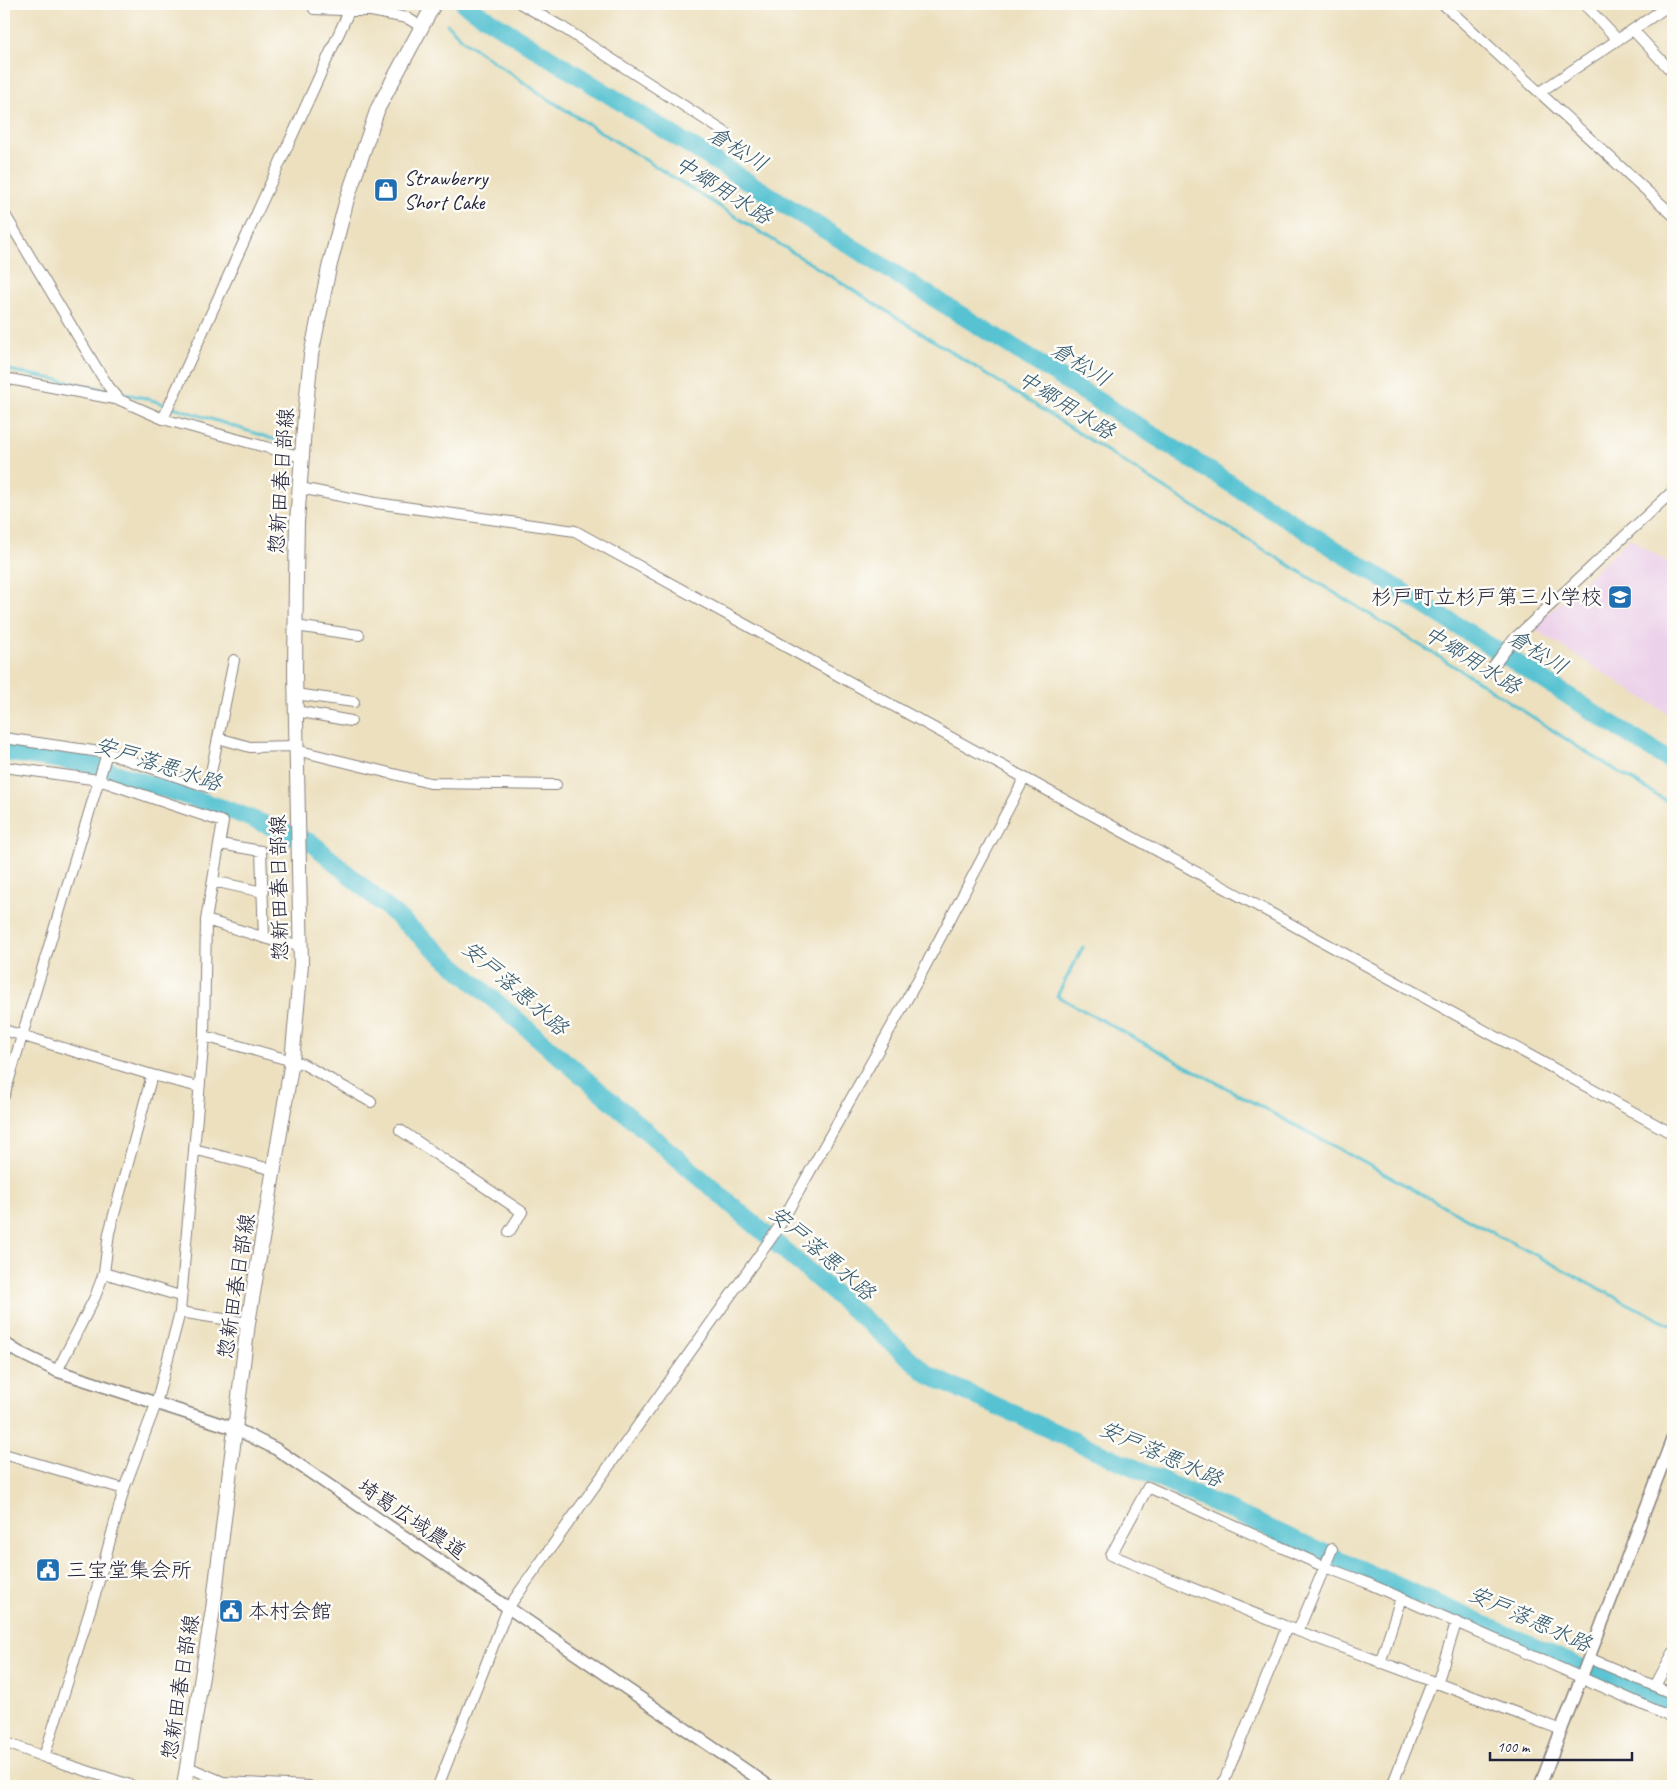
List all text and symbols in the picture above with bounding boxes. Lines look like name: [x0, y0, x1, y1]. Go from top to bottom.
water label: 倉松川: [703, 120, 773, 178]
water label: 中郷用水路: [669, 149, 779, 232]
place label: Strawberry Short Cake: [404, 165, 489, 215]
shop icon: Strawberry Short Cake: [373, 177, 399, 203]
water label: 倉松川: [1046, 335, 1116, 393]
water label: 中郷用水路: [1012, 364, 1122, 447]
street label: 惣新田春日部線: [263, 407, 299, 555]
place label: 杉戸町立杉戸第三小学校: [1371, 584, 1602, 610]
school or university icon: 杉戸町立杉戸第三小学校: [1607, 584, 1633, 610]
water label: 中郷用水路: [1418, 619, 1528, 702]
water label: 倉松川: [1503, 623, 1573, 681]
water label: 安戸落悪水路: [91, 730, 227, 798]
street label: 惣新田春日部線: [265, 814, 293, 962]
water label: 安戸落悪水路: [456, 934, 575, 1043]
water label: 安戸落悪水路: [763, 1199, 882, 1308]
street label: 惣新田春日部線: [212, 1211, 260, 1361]
water label: 安戸落悪水路: [1095, 1414, 1229, 1494]
street label: 埼葛広域農道: [353, 1473, 471, 1565]
public building icon: 三宝堂集会所: [35, 1557, 61, 1583]
place label: 三宝堂集会所: [66, 1557, 192, 1583]
water label: 安戸落悪水路: [1464, 1579, 1598, 1659]
public building icon: 本村会館: [218, 1598, 244, 1624]
place label: 本村会館: [248, 1598, 332, 1624]
street label: 惣新田春日部線: [156, 1612, 204, 1762]
scale bar: [1490, 1730, 1632, 1762]
text: 100 m: [1497, 1738, 1531, 1757]

